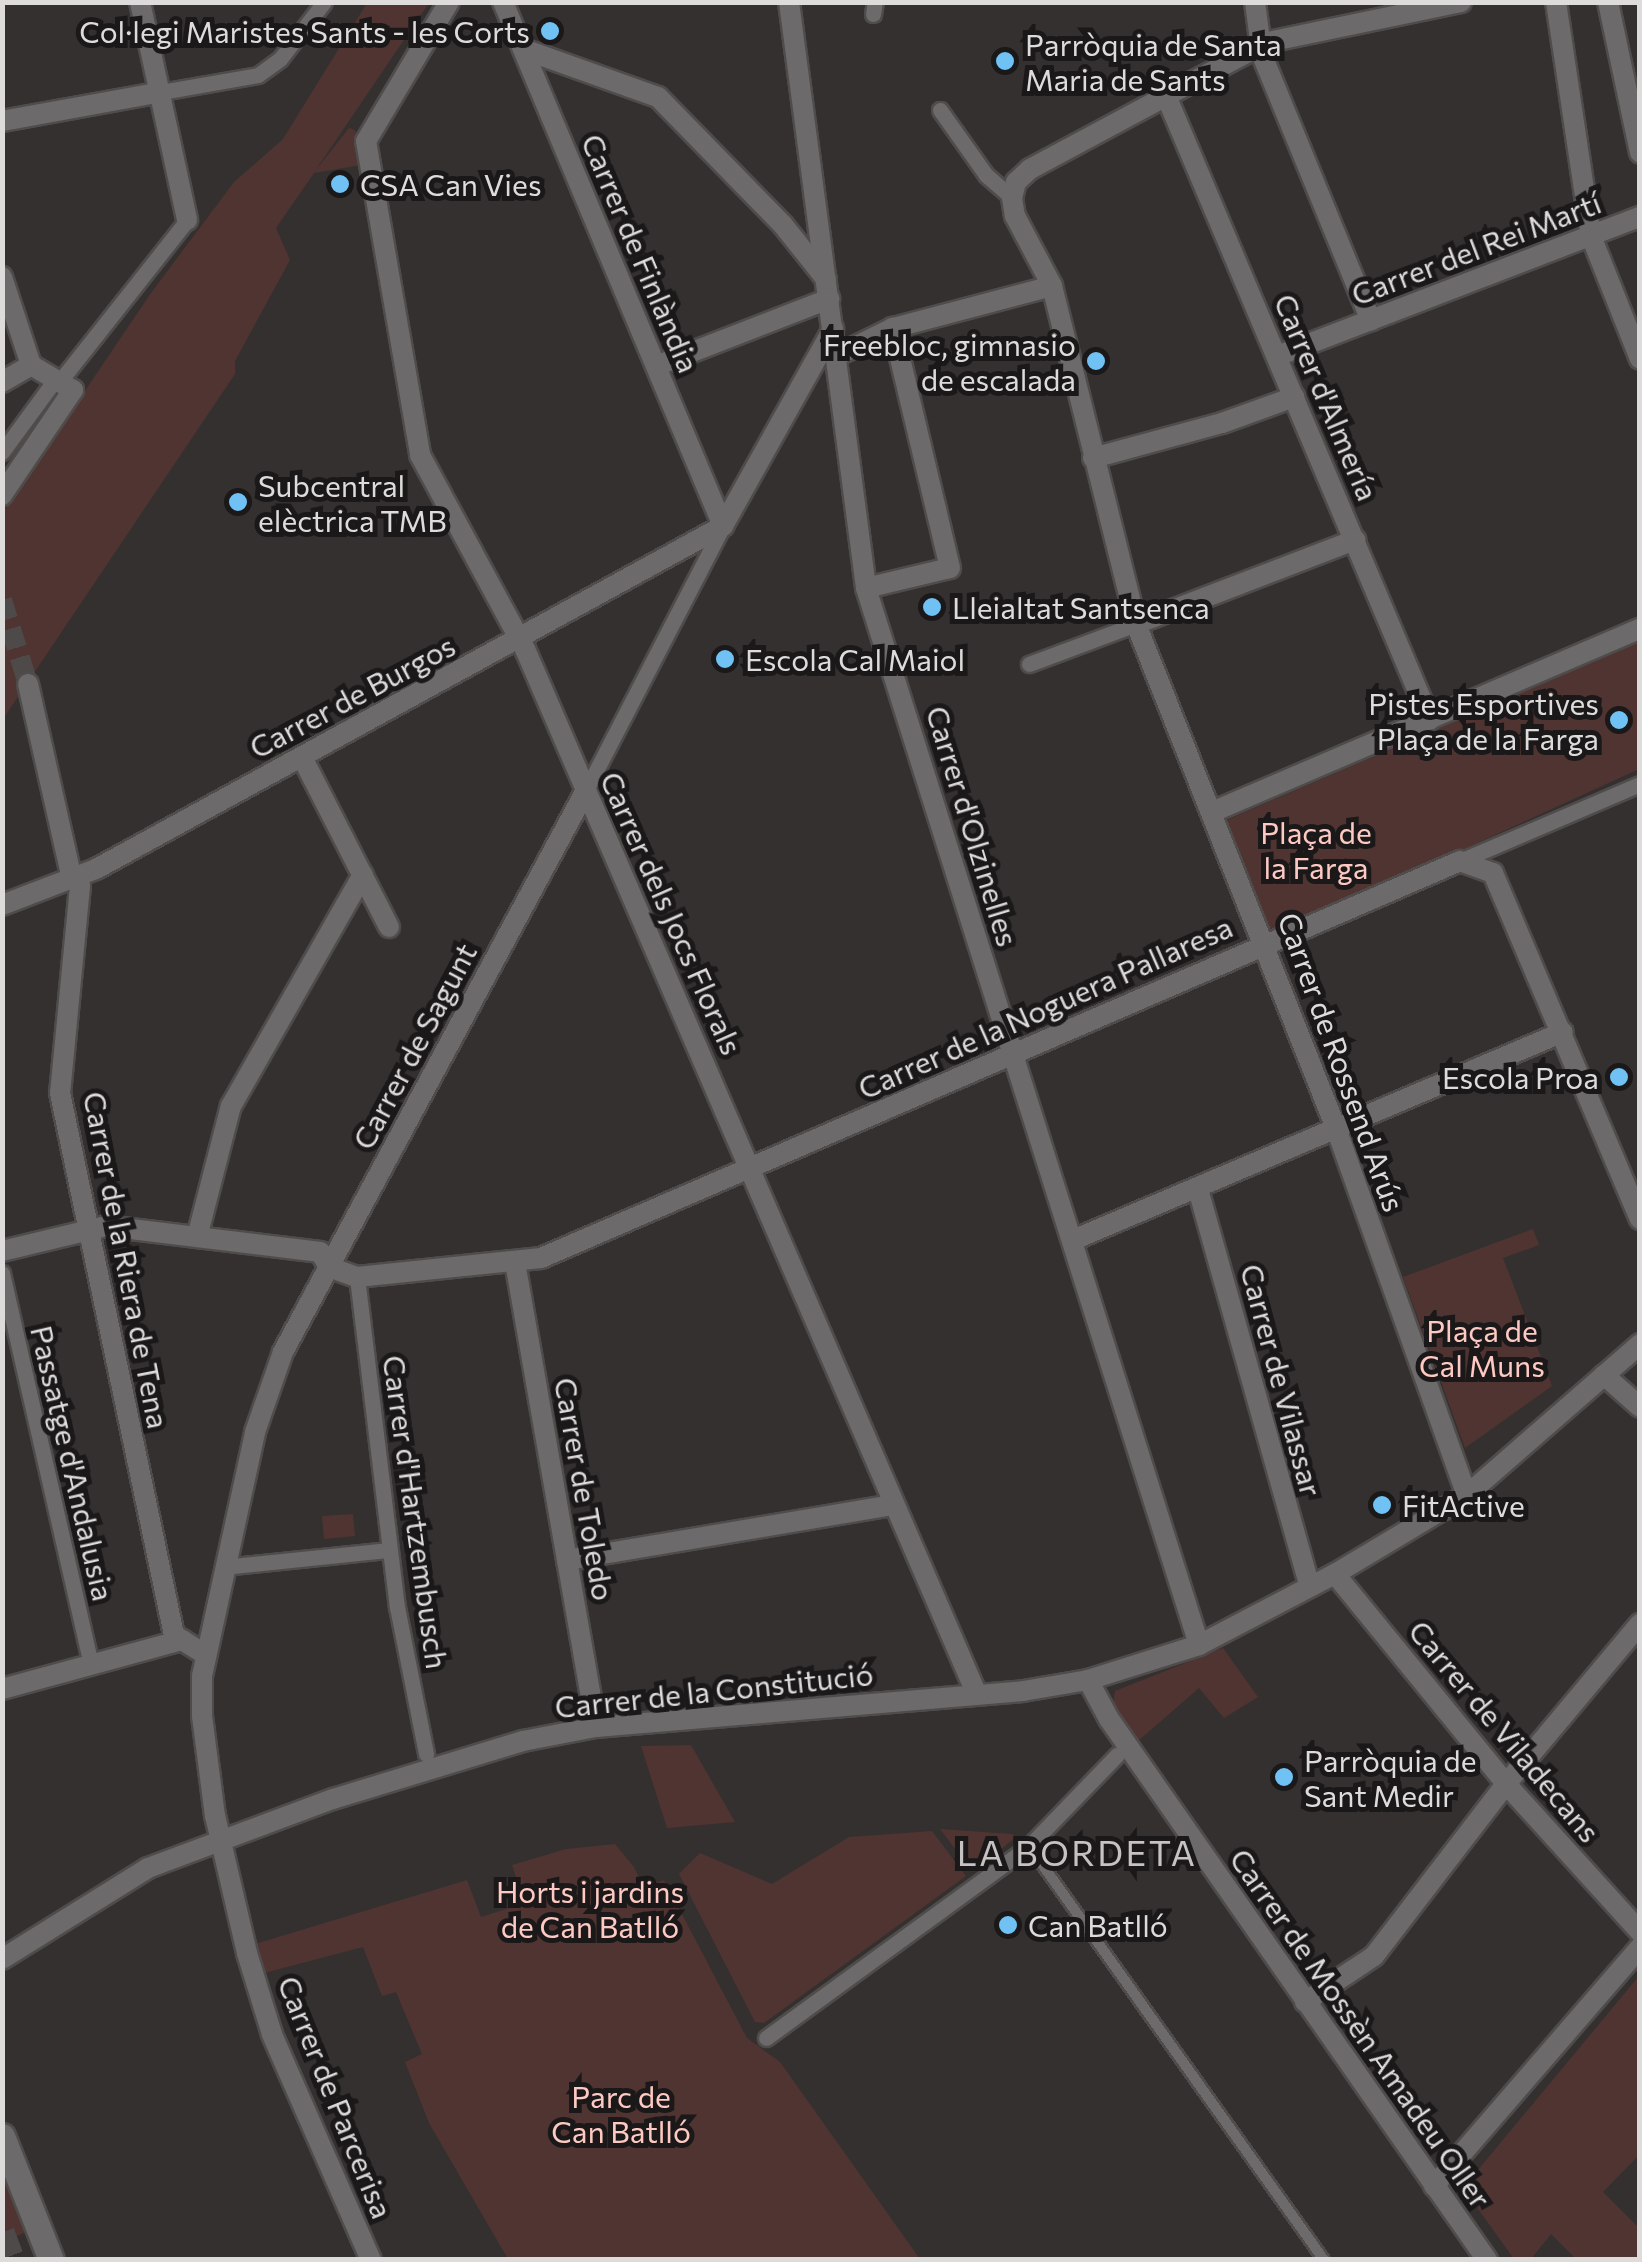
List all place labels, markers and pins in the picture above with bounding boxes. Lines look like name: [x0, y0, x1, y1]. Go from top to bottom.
place label: Col·legi Maristes Sants - les Corts: [79, 13, 530, 49]
marker: Col·legi Maristes Sants - les Corts: [539, 20, 561, 42]
place label: Parròquia de Santa Maria de Sants: [1025, 26, 1282, 96]
marker: Parròquia de Santa Maria de Sants: [994, 50, 1016, 72]
place label: CSA Can Vies: [360, 166, 542, 202]
marker: CSA Can Vies: [329, 173, 351, 195]
place label: Freebloc, gimnasio de escalada: [823, 326, 1076, 396]
marker: Freebloc, gimnasio de escalada: [1085, 350, 1107, 372]
place label: Subcentral elèctrica TMB: [258, 467, 447, 538]
marker: Subcentral elèctrica TMB: [227, 491, 249, 513]
place label: Lleialtat Santsenca: [952, 589, 1210, 625]
marker: Lleialtat Santsenca: [921, 596, 943, 618]
place label: Escola Cal Maiol: [745, 641, 965, 677]
marker: Escola Cal Maiol: [714, 648, 736, 670]
place label: Pistes Esportives Plaça de la Farga: [1368, 685, 1599, 756]
marker: Pistes Esportives Plaça de la Farga: [1608, 709, 1630, 731]
place label: Escola Proa: [1442, 1059, 1599, 1095]
marker: Escola Proa: [1608, 1066, 1630, 1088]
place label: FitActive: [1402, 1487, 1525, 1523]
marker: FitActive: [1371, 1494, 1393, 1516]
place label: Parròquia de Sant Medir: [1304, 1742, 1476, 1812]
marker: Parròquia de Sant Medir: [1273, 1766, 1295, 1788]
place label: Can Batlló: [1028, 1907, 1168, 1943]
marker: Can Batlló: [997, 1914, 1019, 1936]

